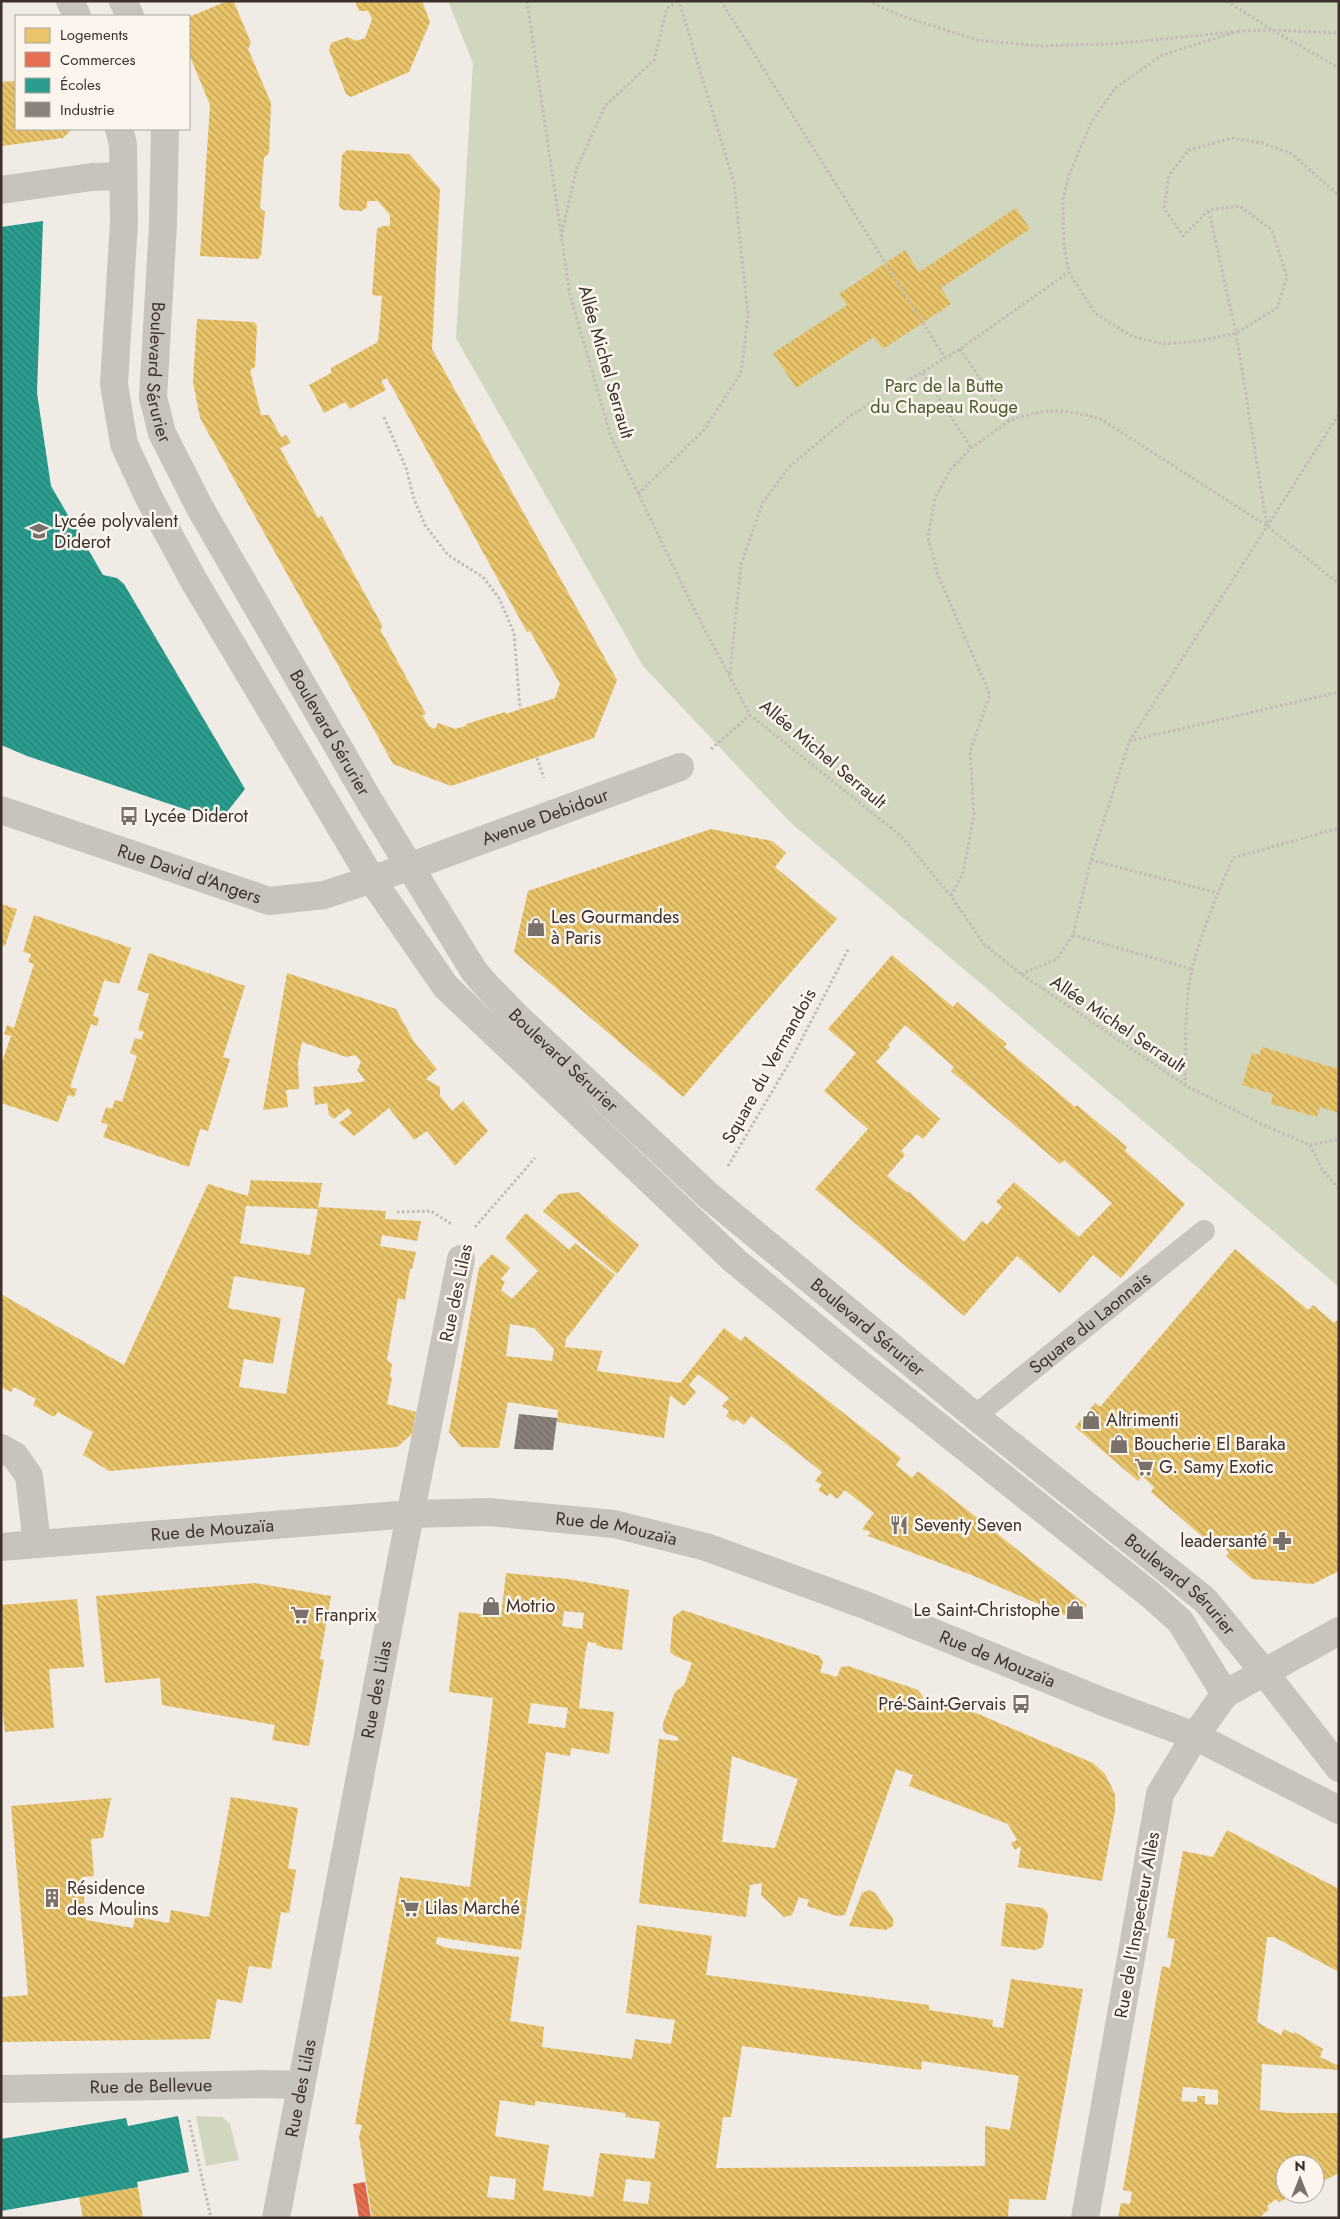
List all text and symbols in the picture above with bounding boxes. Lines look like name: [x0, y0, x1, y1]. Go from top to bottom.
legend: [15, 15, 190, 130]
text: Logements: [60, 24, 128, 46]
text: Commerces: [60, 49, 135, 71]
text: Écoles: [60, 74, 101, 96]
text: Industrie: [60, 99, 115, 121]
street label: Allée Michel Serrault: [572, 282, 640, 442]
street label: Boulevard Sérurier: [139, 301, 178, 448]
park label: Parc de la Butte du Chapeau Rouge: [870, 373, 1018, 420]
place label: Lycée polyvalent Diderot: [54, 508, 179, 555]
school or university icon: Lycée polyvalent Diderot: [28, 520, 50, 542]
street label: Boulevard Sérurier: [283, 665, 377, 801]
street label: Allée Michel Serrault: [754, 693, 892, 815]
street label: Avenue Debidour: [478, 781, 613, 852]
place label: Lycée Diderot: [144, 803, 249, 829]
bus stop icon: Lycée Diderot: [118, 805, 140, 827]
street label: Rue David d'Angers: [114, 837, 265, 910]
place label: Les Gourmandes à Paris: [551, 904, 679, 951]
shop icon: Les Gourmandes à Paris: [525, 916, 547, 938]
street label: Allée Michel Serrault: [1045, 969, 1191, 1079]
street label: Square du Vermandois: [715, 984, 823, 1148]
street label: Boulevard Sérurier: [502, 1003, 625, 1119]
street label: Rue des Lilas: [433, 1242, 479, 1344]
street label: Square du Laonnais: [1024, 1266, 1157, 1380]
street label: Boulevard Sérurier: [805, 1272, 931, 1383]
place label: Altrimenti: [1106, 1407, 1179, 1433]
shop icon: Altrimenti: [1080, 1409, 1102, 1431]
place label: Boucherie El Baraka: [1134, 1431, 1286, 1457]
shop icon: Boucherie El Baraka: [1108, 1433, 1130, 1455]
place label: G. Samy Exotic: [1159, 1454, 1274, 1480]
supermarket icon: G. Samy Exotic: [1133, 1456, 1155, 1478]
street label: Rue de Mouzaïa: [554, 1505, 680, 1552]
street label: Rue de Mouzaïa: [150, 1512, 275, 1548]
place label: Seventy Seven: [914, 1512, 1022, 1538]
restaurant icon: Seventy Seven: [888, 1514, 910, 1536]
street label: Boulevard Sérurier: [1119, 1528, 1242, 1642]
place label: leadersanté: [1180, 1528, 1267, 1554]
pharmacy icon: leadersanté: [1271, 1530, 1293, 1552]
place label: Motrio: [506, 1593, 556, 1619]
shop icon: Motrio: [480, 1595, 502, 1617]
place label: Le Saint-Christophe: [913, 1597, 1060, 1623]
shop icon: Le Saint-Christophe: [1064, 1599, 1086, 1621]
place label: Franprix: [315, 1602, 377, 1628]
supermarket icon: Franprix: [289, 1604, 311, 1626]
street label: Rue de Mouzaïa: [935, 1624, 1059, 1694]
street label: Rue des Lilas: [355, 1638, 399, 1741]
place label: Pré-Saint-Gervais: [878, 1691, 1006, 1717]
bus stop icon: Pré-Saint-Gervais: [1010, 1693, 1032, 1715]
street label: Rue de l'Inspecteur Allès: [1108, 1830, 1166, 2020]
place label: Résidence des Moulins: [67, 1875, 159, 1922]
building icon: Résidence des Moulins: [41, 1887, 63, 1909]
place label: Lilas Marché: [425, 1895, 520, 1921]
supermarket icon: Lilas Marché: [399, 1897, 421, 1919]
street label: Rue des Lilas: [279, 2037, 323, 2140]
street label: Rue de Bellevue: [90, 2072, 212, 2100]
north arrow: [1275, 2154, 1325, 2204]
text: N: [1294, 2156, 1306, 2176]

